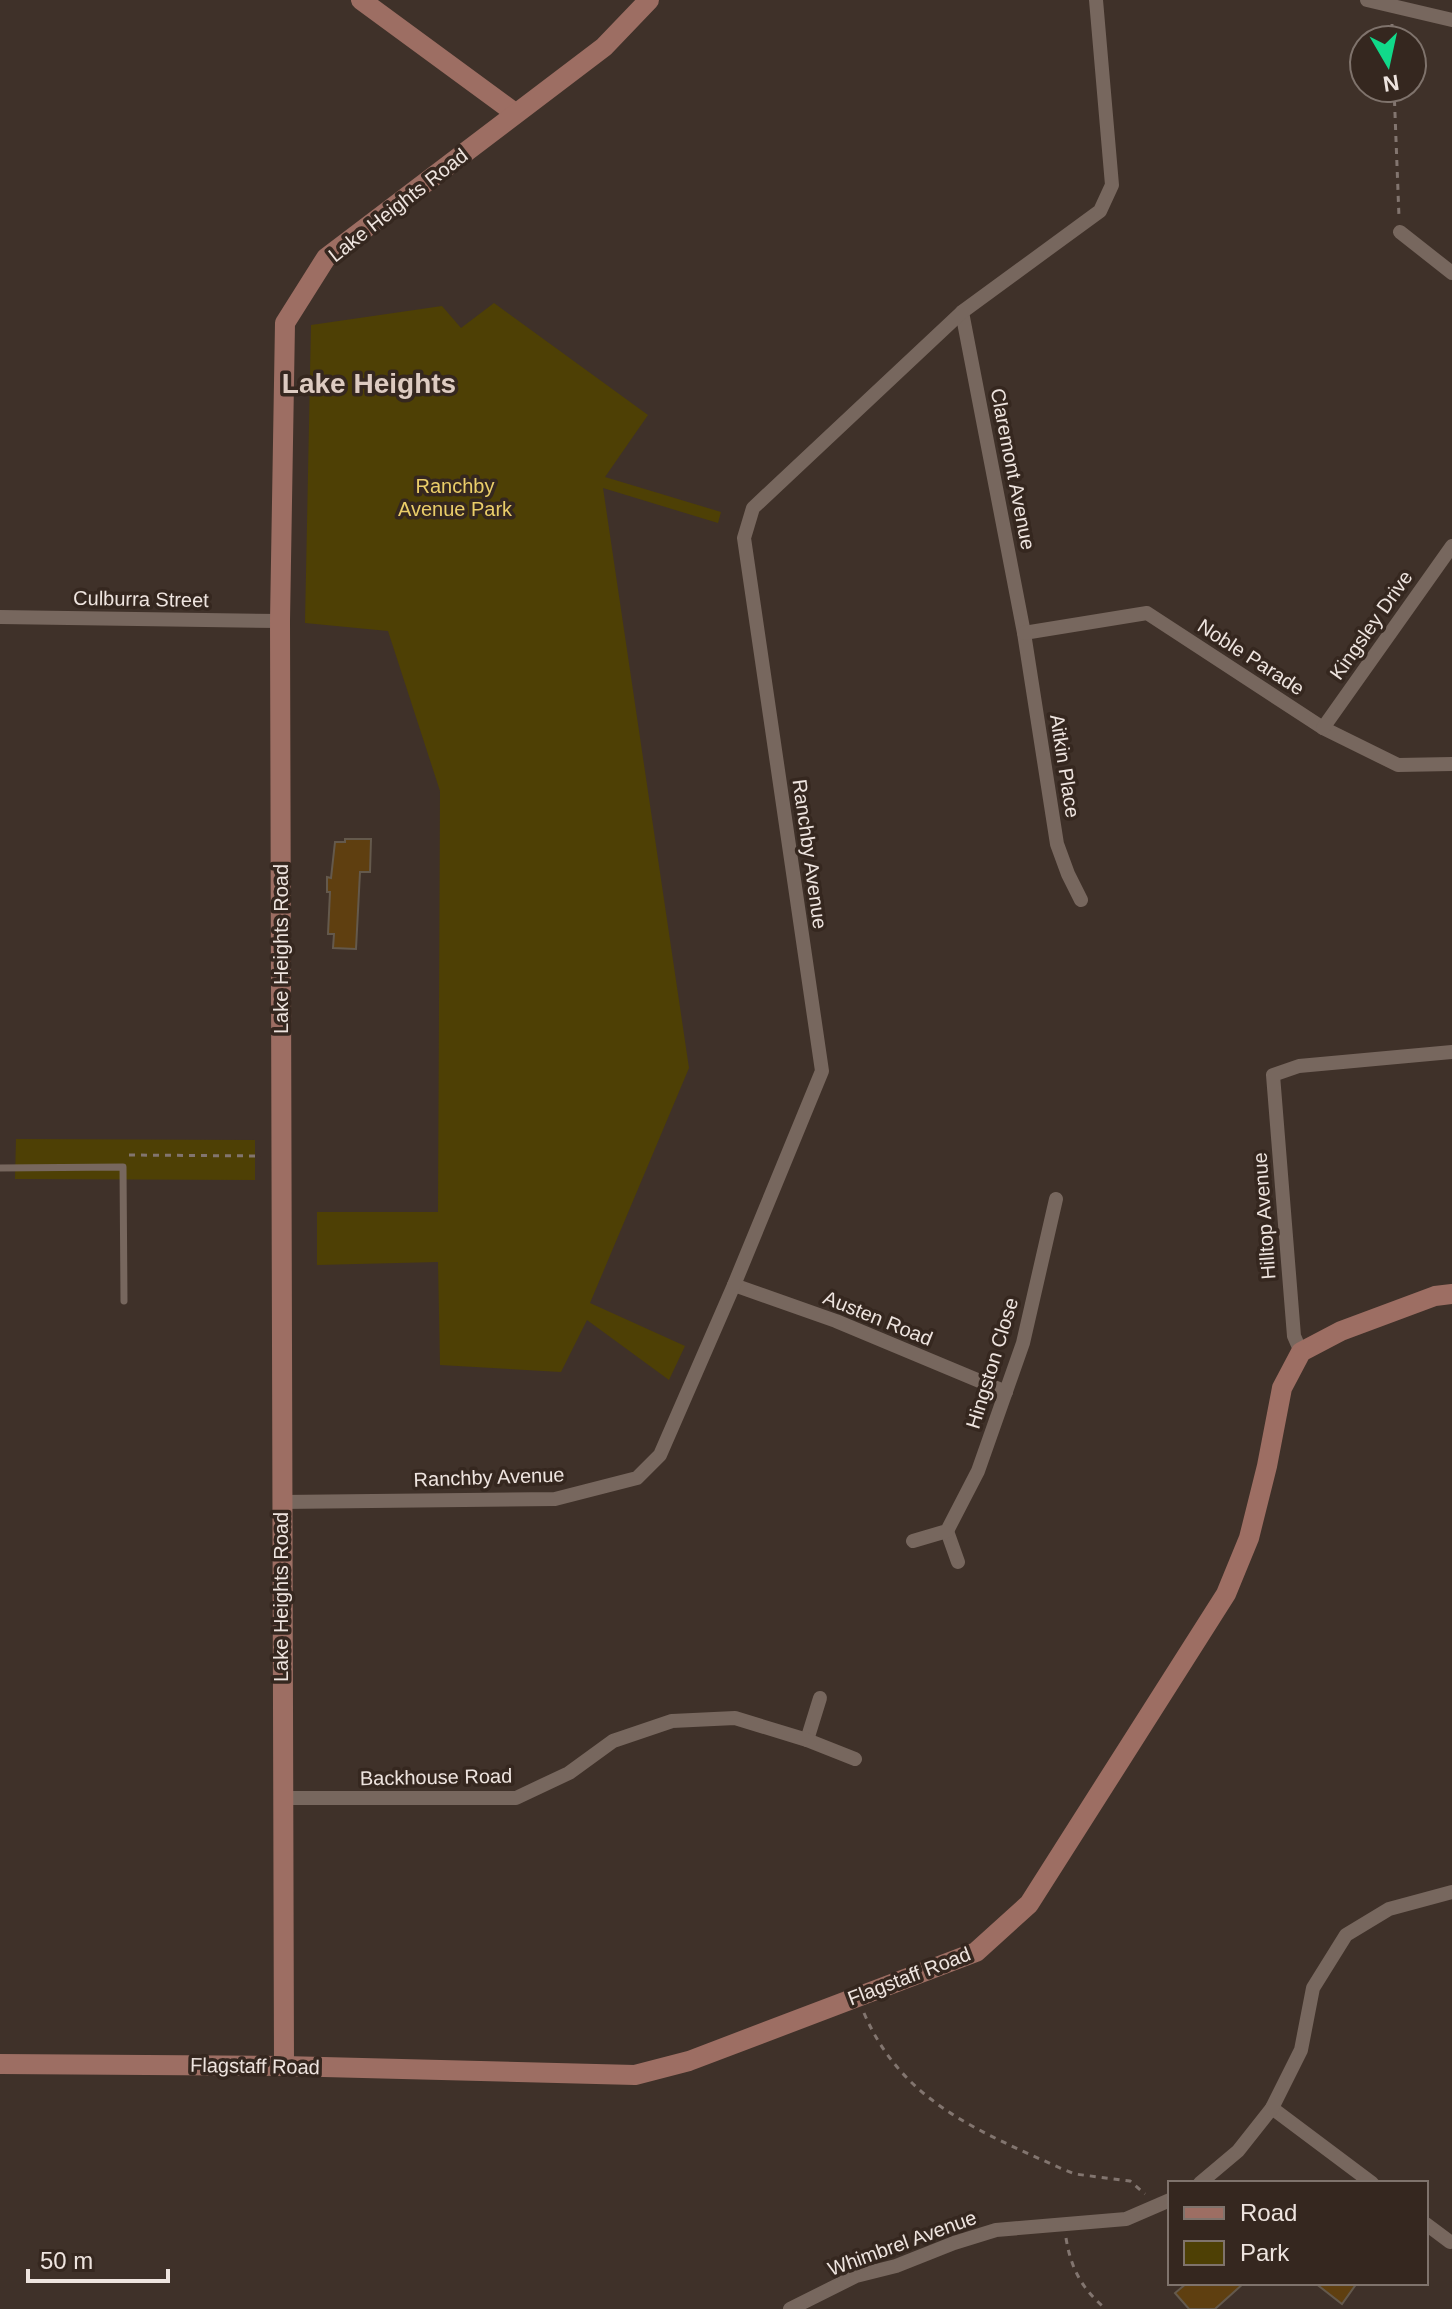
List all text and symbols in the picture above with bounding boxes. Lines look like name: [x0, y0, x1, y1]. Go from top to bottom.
north arrow: [1348, 24, 1428, 104]
text: N: [1381, 70, 1401, 97]
street label: Lake Heights Road: [324, 144, 472, 266]
district label: Lake Heights: [282, 368, 456, 399]
street label: Claremont Avenue: [987, 386, 1039, 552]
park label: Ranchby Avenue Park: [398, 475, 513, 520]
street label: Kingsley Drive: [1325, 566, 1417, 684]
street label: Culburra Street: [73, 587, 209, 611]
street label: Noble Parade: [1194, 614, 1308, 700]
street label: Aitkin Place: [1046, 713, 1084, 819]
street label: Ranchby Avenue: [789, 778, 831, 930]
street label: Lake Heights Road: [270, 864, 292, 1034]
street label: Hilltop Avenue: [1249, 1152, 1279, 1280]
street label: Austen Road: [820, 1286, 936, 1350]
street label: Hingston Close: [962, 1295, 1022, 1431]
street label: Ranchby Avenue: [413, 1463, 565, 1491]
street label: Lake Heights Road: [270, 1512, 292, 1682]
street label: Backhouse Road: [360, 1765, 512, 1789]
street label: Flagstaff Road: [845, 1942, 973, 2010]
street label: Flagstaff Road: [190, 2054, 320, 2078]
legend: [1168, 2181, 1428, 2285]
text: Road: [1240, 2199, 1297, 2226]
street label: Whimbrel Avenue: [825, 2206, 979, 2280]
scale bar: [28, 2233, 168, 2283]
text: Park: [1240, 2239, 1290, 2266]
text: 50 m: [40, 2247, 93, 2274]

